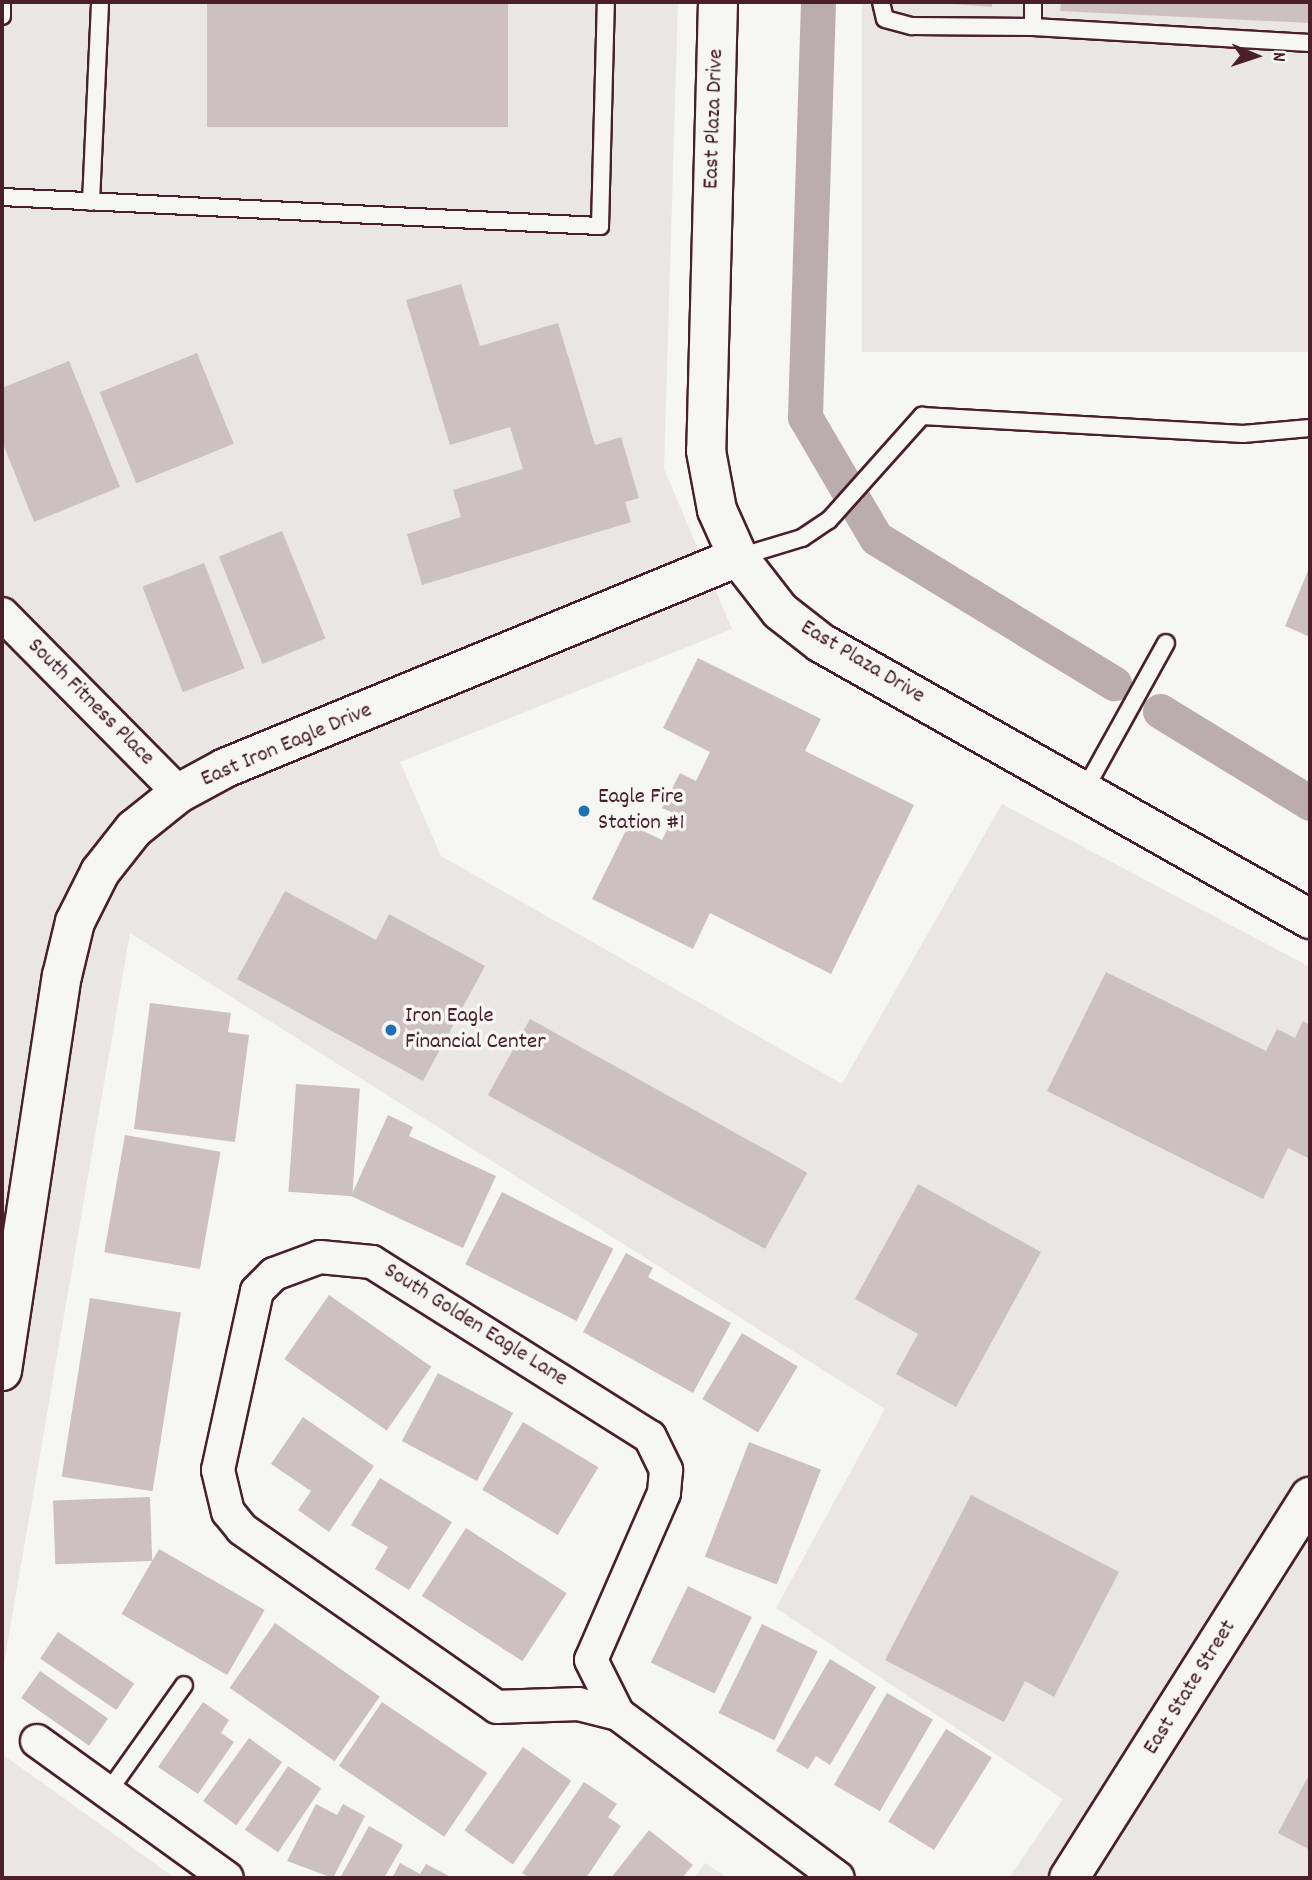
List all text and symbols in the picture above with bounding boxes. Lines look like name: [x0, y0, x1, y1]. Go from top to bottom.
north arrow: [1221, 21, 1291, 91]
street label: East Plaza Drive: [699, 48, 731, 190]
text: N: [1264, 52, 1291, 62]
street label: East Plaza Drive: [795, 615, 929, 711]
street label: South Fitness Place: [20, 633, 160, 773]
street label: East Iron Eagle Drive: [197, 698, 377, 794]
place label: Eagle Fire Station #1: [598, 784, 684, 838]
marker: Eagle Fire Station #1: [576, 803, 592, 819]
place label: Iron Eagle Financial Center: [405, 1003, 546, 1057]
marker: Iron Eagle Financial Center: [383, 1022, 399, 1038]
street label: South Golden Eagle Lane: [378, 1258, 572, 1394]
street label: East State Street: [1139, 1615, 1243, 1761]

